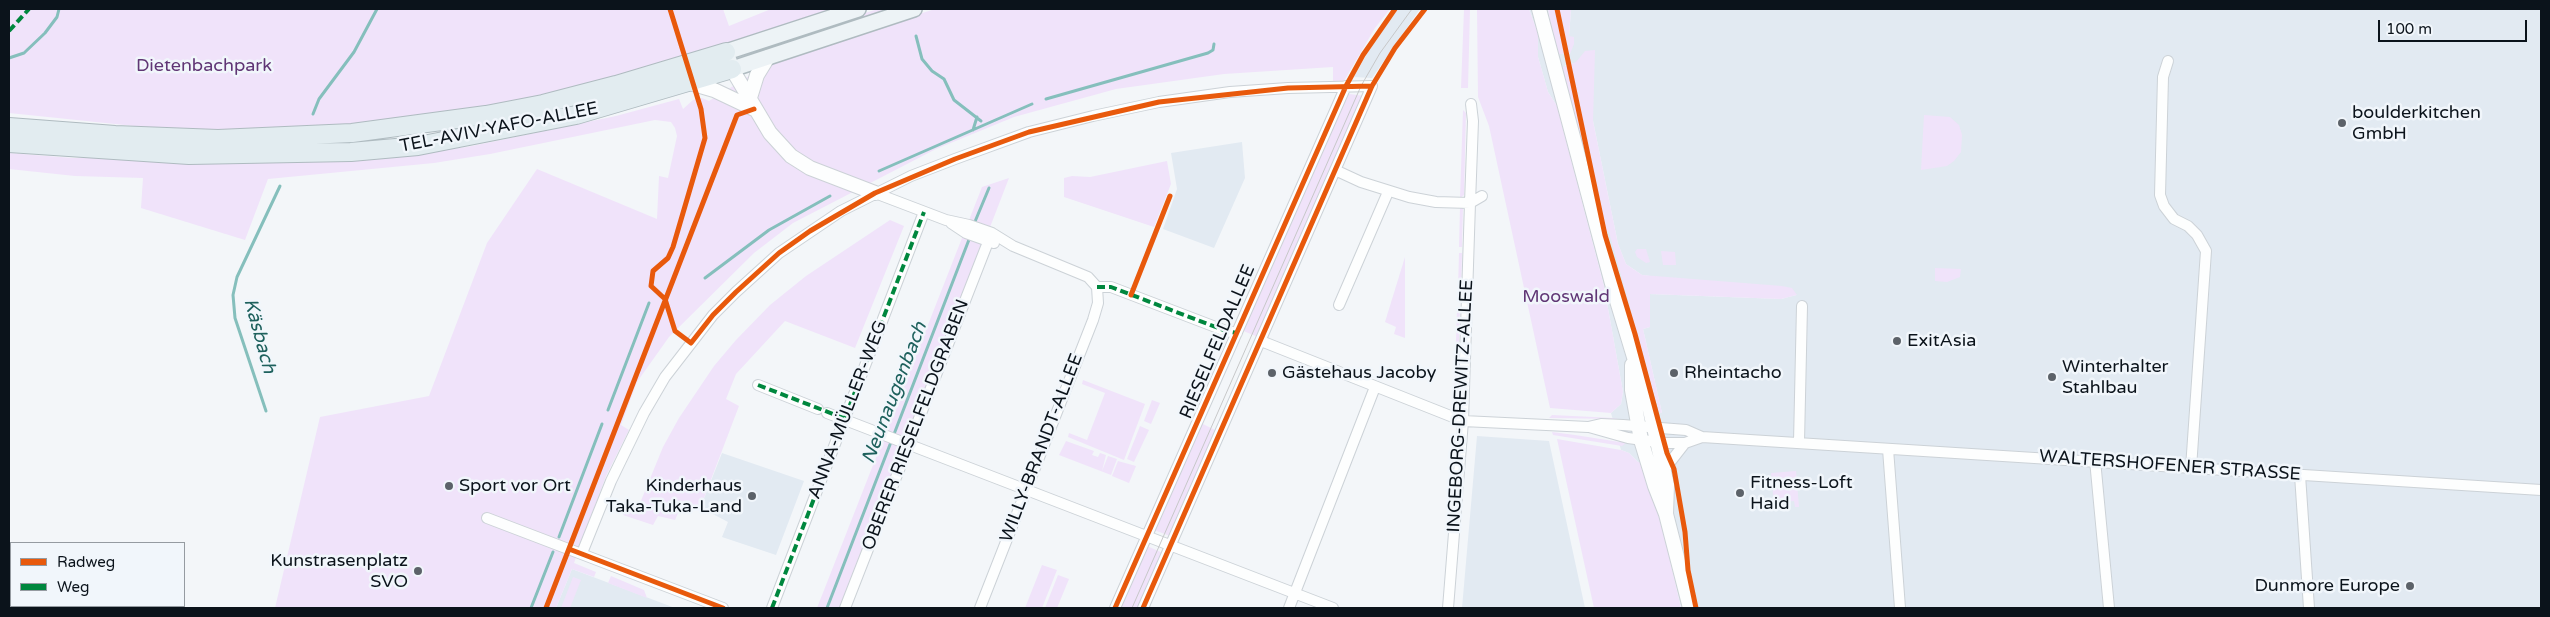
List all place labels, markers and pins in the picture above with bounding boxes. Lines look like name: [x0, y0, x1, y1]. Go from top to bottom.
place label: boulderkitchen GmbH: [2352, 102, 2481, 144]
marker: boulderkitchen GmbH: [2336, 117, 2348, 129]
place label: ExitAsia: [1907, 330, 1976, 352]
marker: ExitAsia: [1891, 335, 1903, 347]
place label: Winterhalter Stahlbau: [2062, 356, 2168, 398]
place label: Gästehaus Jacoby: [1282, 362, 1436, 384]
place label: Rheintacho: [1684, 362, 1782, 384]
marker: Gästehaus Jacoby: [1266, 367, 1278, 379]
marker: Rheintacho: [1668, 367, 1680, 379]
marker: Winterhalter Stahlbau: [2046, 371, 2058, 383]
place label: Fitness-Loft Haid: [1750, 472, 1853, 514]
place label: Sport vor Ort: [459, 475, 571, 497]
place label: Kinderhaus Taka-Tuka-Land: [606, 475, 742, 518]
marker: Sport vor Ort: [443, 480, 455, 492]
marker: Fitness-Loft Haid: [1734, 487, 1746, 499]
marker: Kinderhaus Taka-Tuka-Land: [746, 490, 758, 502]
place label: Kunstrasenplatz SVO: [270, 550, 408, 592]
marker: Kunstrasenplatz SVO: [412, 565, 424, 577]
place label: Dunmore Europe: [2254, 575, 2400, 597]
marker: Dunmore Europe: [2404, 580, 2416, 592]

